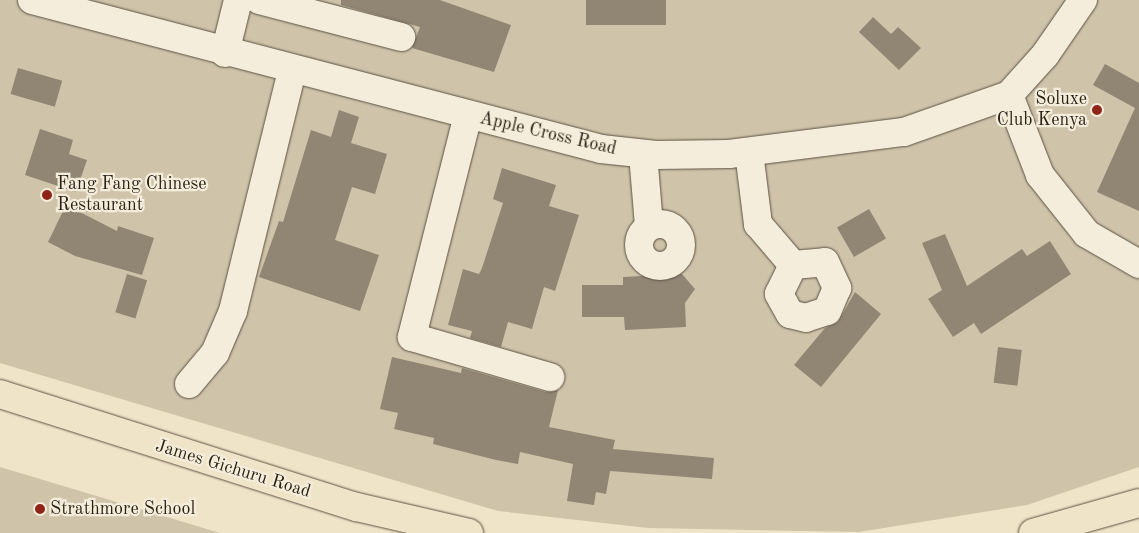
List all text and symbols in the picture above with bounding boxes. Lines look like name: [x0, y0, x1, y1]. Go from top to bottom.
place label: Soluxe Club Kenya: [997, 89, 1087, 132]
marker: Soluxe Club Kenya: [1091, 104, 1103, 116]
street label: Apple Cross Road: [478, 108, 618, 160]
place label: Fang Fang Chinese Restaurant: [57, 174, 207, 216]
marker: Fang Fang Chinese Restaurant: [41, 189, 53, 201]
street label: James Gichuru Road: [153, 435, 313, 503]
place label: Strathmore School: [50, 498, 195, 520]
marker: Strathmore School: [34, 503, 46, 515]

